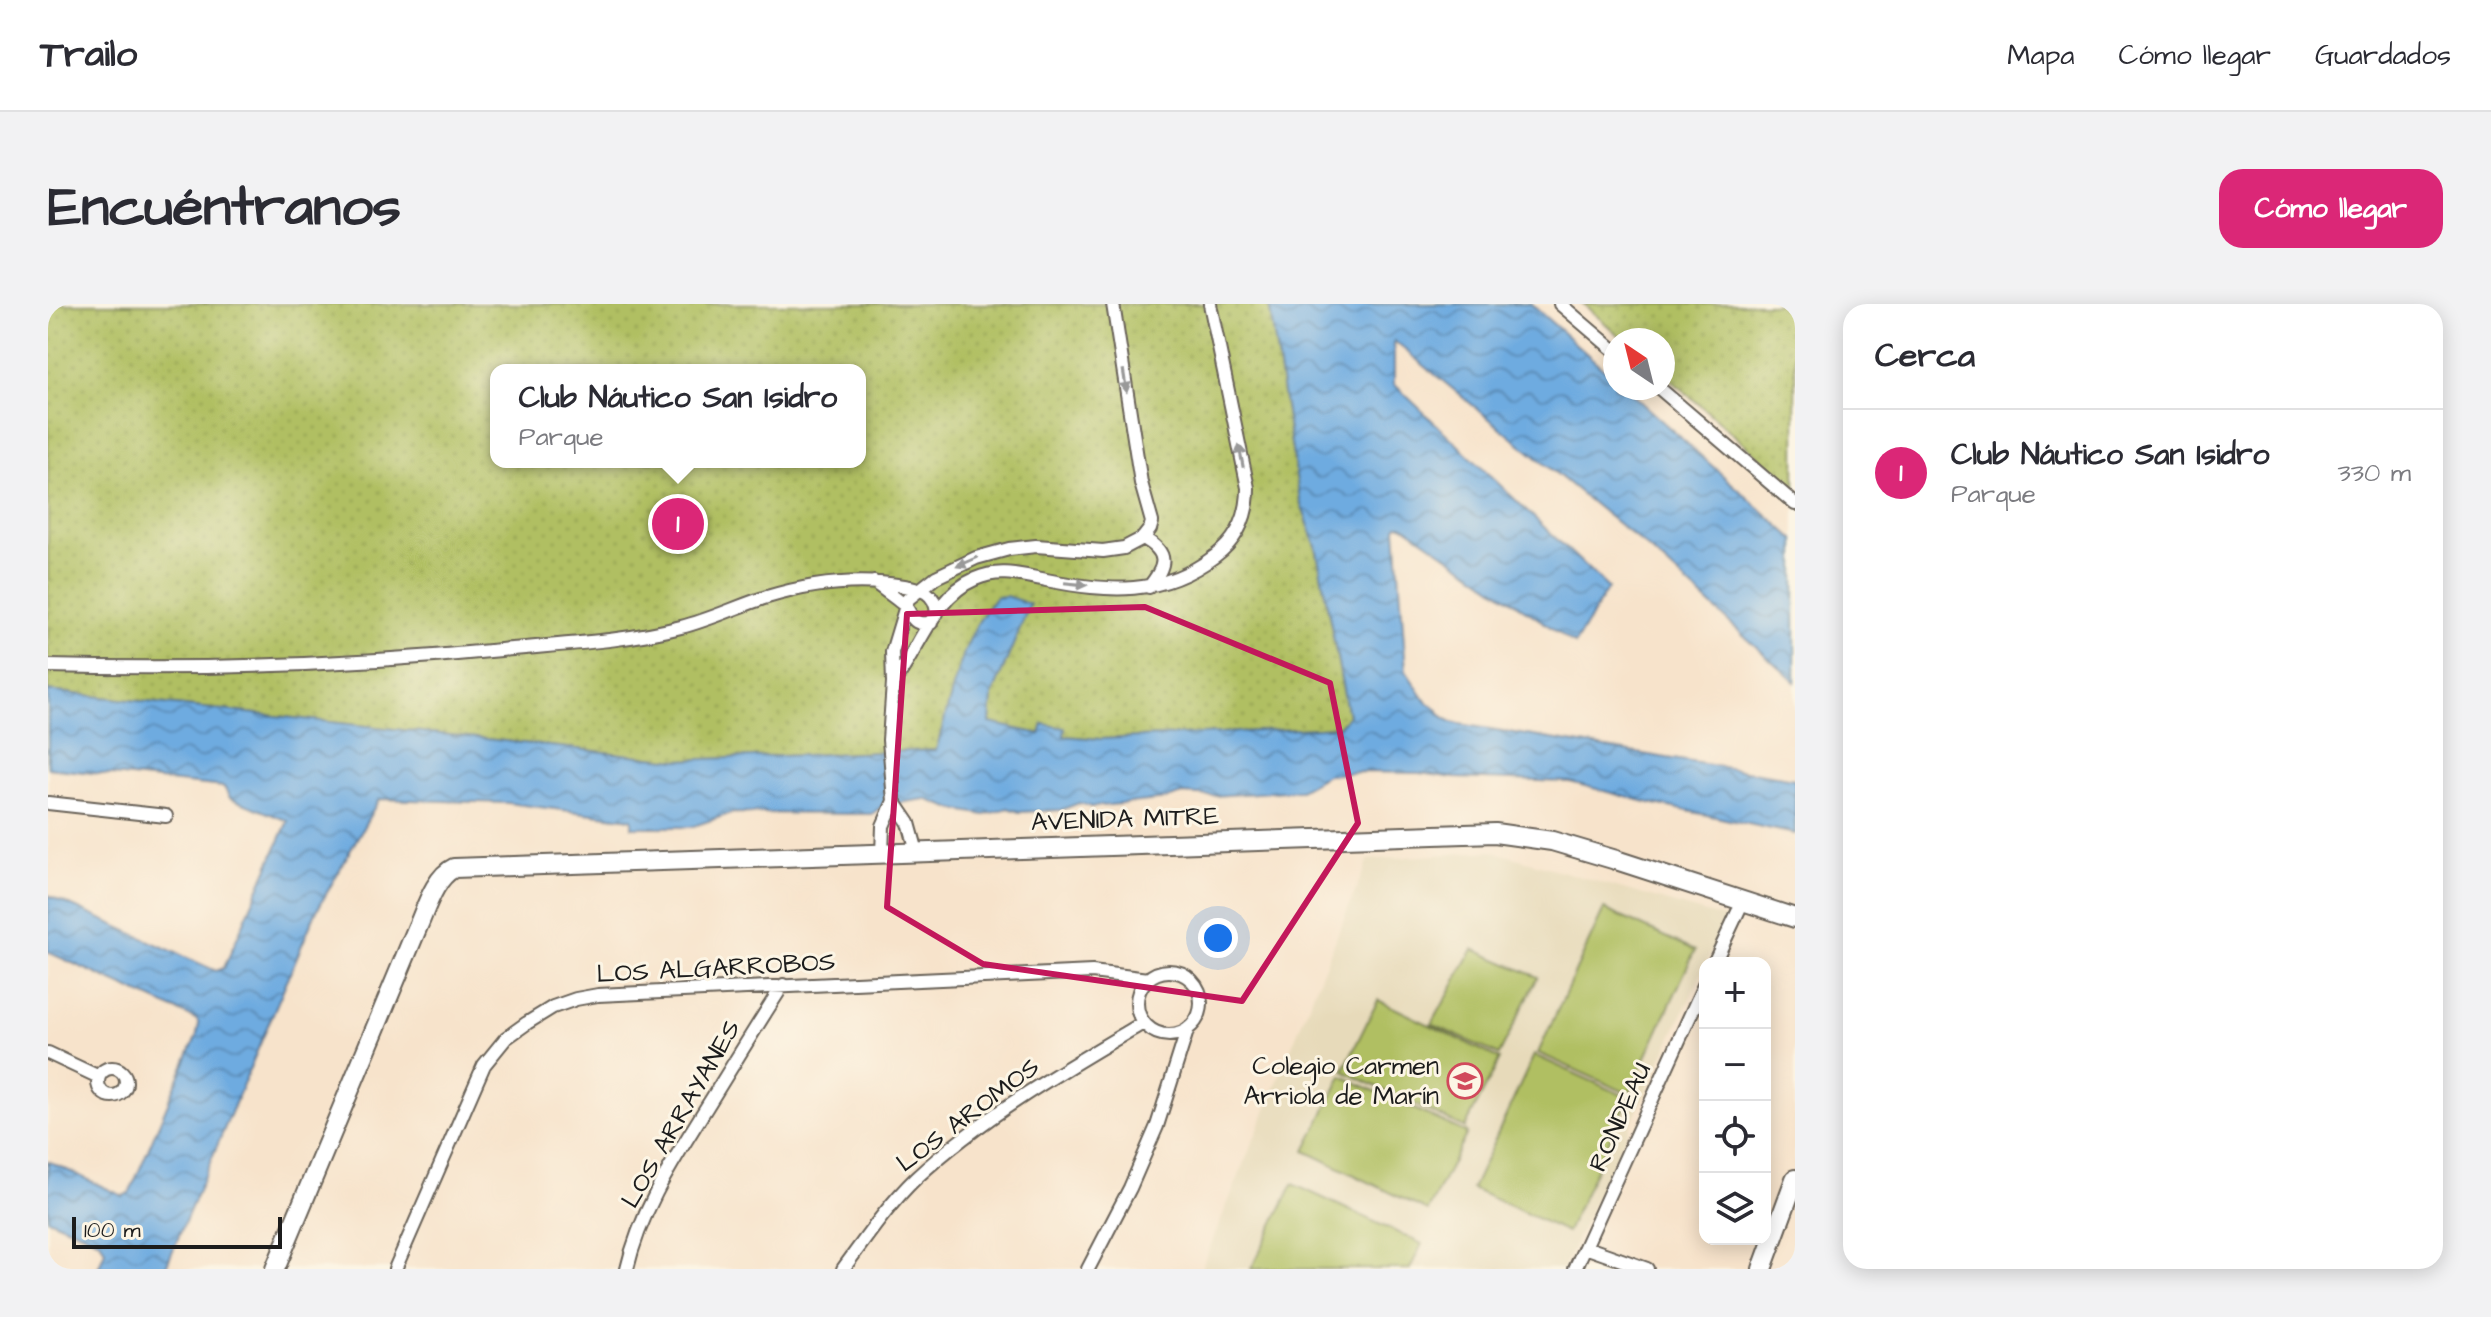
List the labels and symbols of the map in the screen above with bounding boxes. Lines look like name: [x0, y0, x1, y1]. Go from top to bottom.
north arrow: [1603, 328, 1675, 400]
one-way arrow: [1119, 369, 1132, 394]
one-way arrow: [1235, 443, 1247, 468]
pin: 1: [652, 494, 704, 554]
one-way arrow: [956, 556, 979, 569]
one-way arrow: [1064, 578, 1089, 591]
street label: AVENIDA MITRE: [1030, 798, 1220, 840]
your location: [1198, 918, 1238, 958]
street label: LOS ALGARROBOS: [596, 944, 836, 992]
street label: LOS ARRAYANES: [612, 1013, 750, 1215]
place label: Colegio Carmen Arriola de Marín: [1244, 1048, 1439, 1114]
street label: LOS AROMOS: [889, 1049, 1047, 1181]
street label: RONDEAU: [1580, 1057, 1660, 1177]
school or university icon: Colegio Carmen Arriola de Marín: [1446, 1062, 1484, 1100]
scale bar: [72, 1213, 282, 1249]

